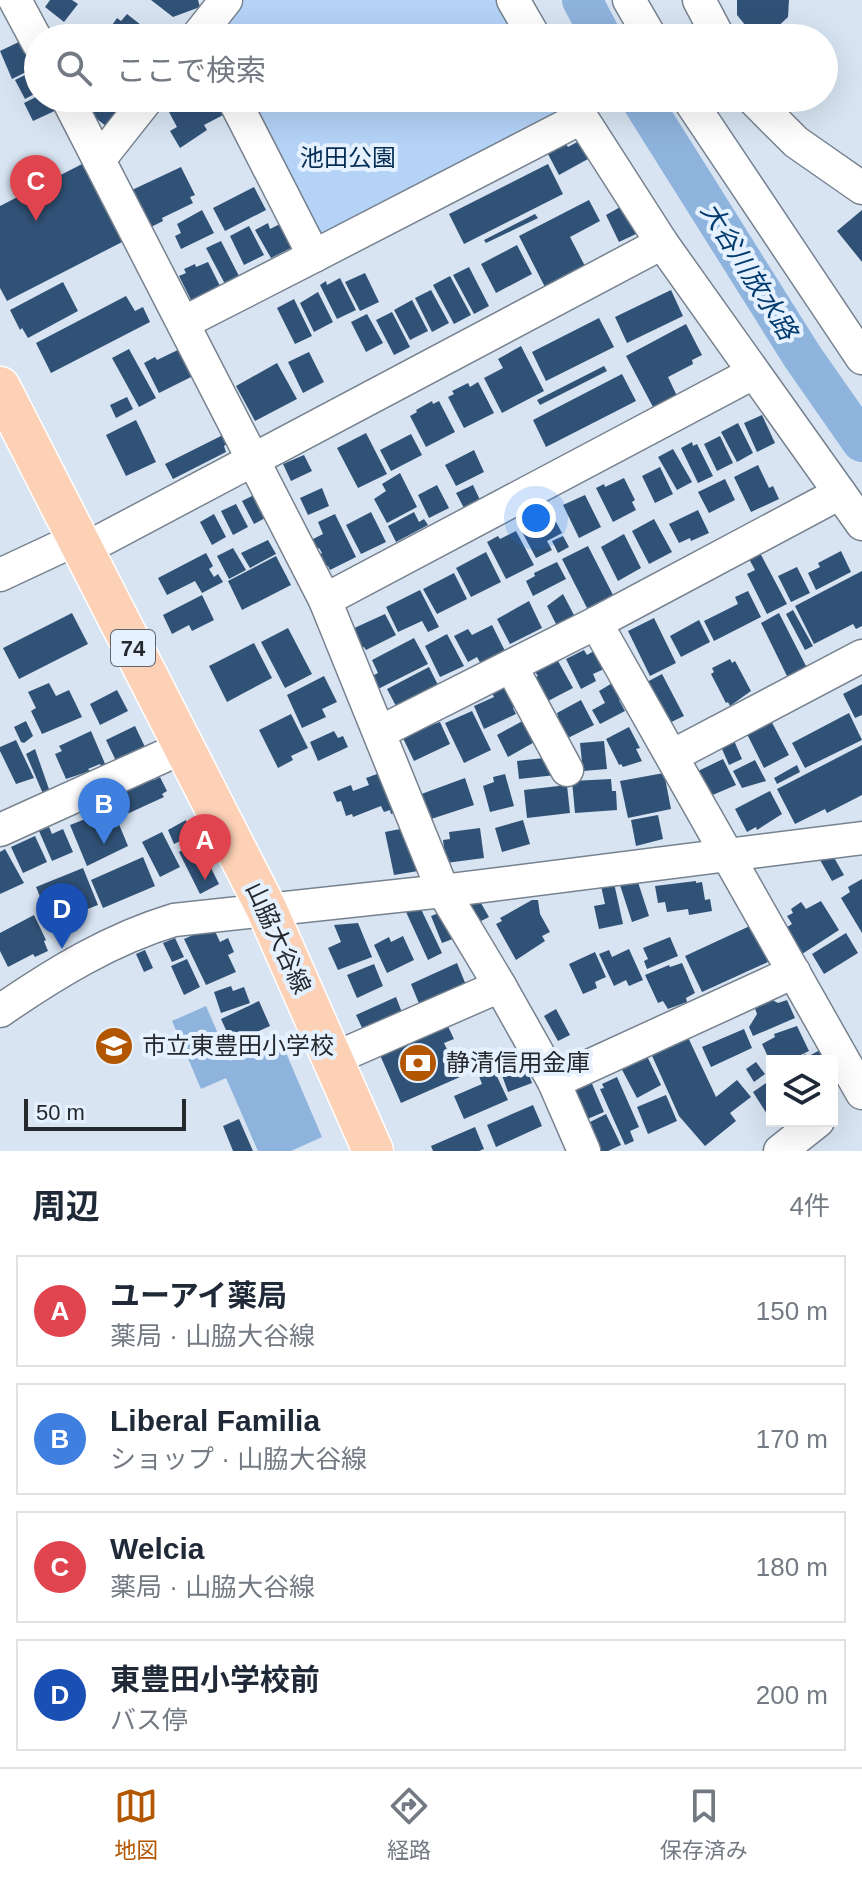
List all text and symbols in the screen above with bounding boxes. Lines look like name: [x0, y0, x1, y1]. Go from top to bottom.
search box: [24, 24, 838, 112]
icon: search: [52, 46, 96, 90]
text: ここで検索: [116, 54, 266, 87]
park label: 池田公園: [300, 144, 396, 171]
pin: C: [10, 155, 62, 221]
water label: 大谷川放水路: [695, 197, 804, 347]
your location: [516, 498, 556, 538]
road number: 74: [111, 630, 155, 666]
pin: B: [78, 778, 130, 844]
pin: A: [179, 814, 231, 880]
street label: 山脇大谷線: [241, 878, 316, 998]
pin: D: [36, 883, 88, 949]
school or university icon: 市立東豊田小学校: [93, 1025, 135, 1067]
place label: 市立東豊田小学校: [142, 1032, 334, 1059]
bank icon: 静清信用金庫: [397, 1042, 439, 1084]
place label: 静清信用金庫: [446, 1049, 590, 1076]
map controls: [766, 1055, 838, 1127]
button: layers: [766, 1055, 838, 1127]
scale bar: [24, 1095, 186, 1131]
text: 50 m: [36, 1100, 85, 1125]
text: 周辺: [32, 1187, 100, 1225]
text: 4件: [790, 1191, 830, 1221]
text: ユーアイ薬局: [110, 1279, 287, 1312]
text: A: [51, 1296, 69, 1326]
text: 150 m: [756, 1296, 828, 1326]
text: 薬局 · 山脇大谷線: [110, 1321, 315, 1351]
text: Liberal Familia: [110, 1404, 320, 1437]
text: B: [51, 1424, 69, 1454]
text: 170 m: [756, 1424, 828, 1454]
text: ショップ · 山脇大谷線: [110, 1444, 367, 1474]
text: Welcia: [110, 1532, 205, 1565]
text: C: [51, 1552, 69, 1582]
text: 180 m: [756, 1552, 828, 1582]
text: 薬局 · 山脇大谷線: [110, 1572, 315, 1602]
text: 東豊田小学校前: [110, 1663, 320, 1696]
text: D: [51, 1680, 69, 1710]
text: 200 m: [756, 1680, 828, 1710]
text: バス停: [110, 1705, 188, 1735]
tab: 地図: [114, 1784, 158, 1864]
tab: 経路: [387, 1784, 431, 1864]
tab: 保存済み: [660, 1784, 748, 1864]

